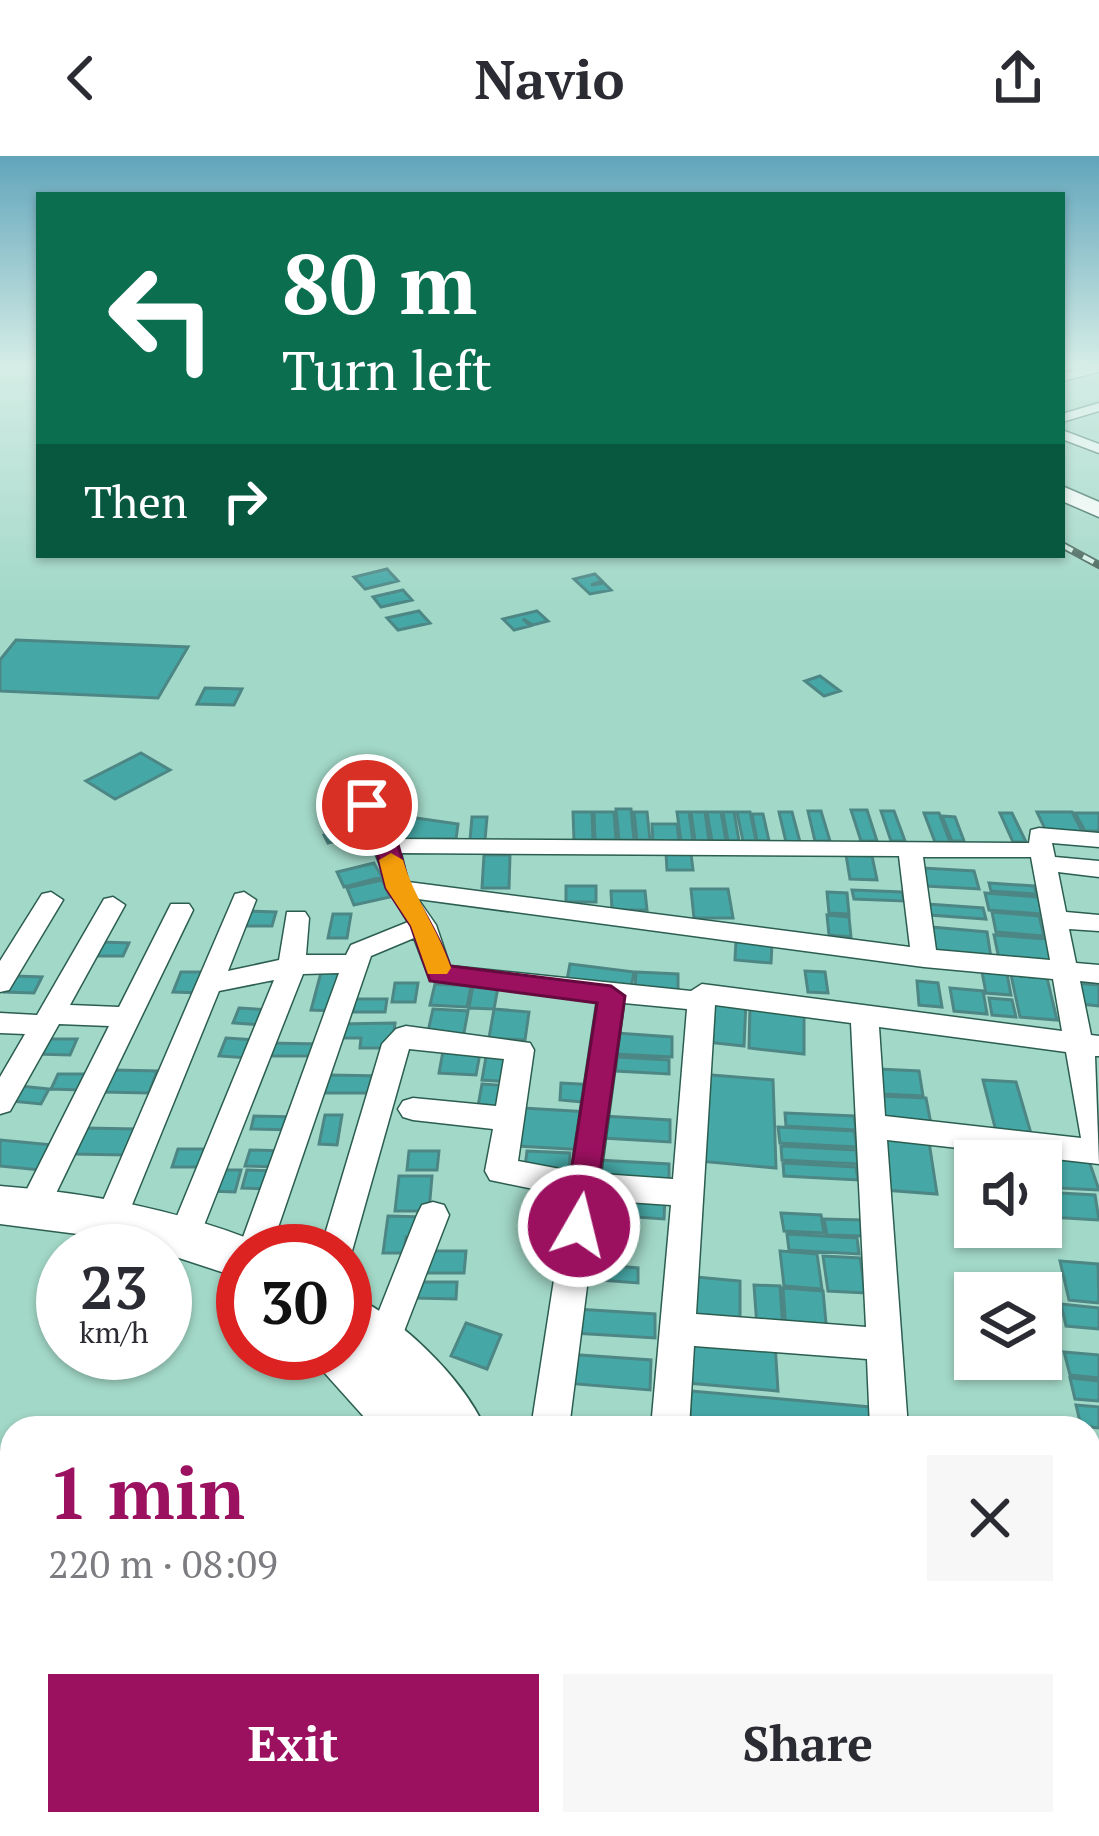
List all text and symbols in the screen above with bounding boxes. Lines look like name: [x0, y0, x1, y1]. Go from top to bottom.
text: Navio: [474, 43, 625, 114]
icon: back: [48, 45, 114, 111]
icon: share: [985, 45, 1051, 111]
text: 80 m: [282, 227, 477, 338]
icon: left: [84, 240, 240, 396]
text: Turn left: [282, 334, 492, 405]
icon: right: [212, 468, 278, 534]
text: Then: [84, 471, 188, 531]
pin: [316, 754, 418, 856]
icon: arrive: [334, 772, 400, 838]
map controls: [954, 1140, 1062, 1380]
button: sound: [954, 1140, 1062, 1248]
position arrow: [516, 1163, 642, 1289]
speed limit sign: 30: [216, 1224, 372, 1380]
text: 23: [80, 1247, 148, 1326]
button: layers: [954, 1272, 1062, 1380]
text: km/h: [79, 1312, 149, 1352]
text: 1 min: [48, 1444, 245, 1540]
button: close: [927, 1455, 1053, 1581]
text: 220 m · 08:09: [48, 1537, 278, 1589]
button: Exit: [48, 1674, 539, 1812]
button: Share: [563, 1674, 1053, 1812]

